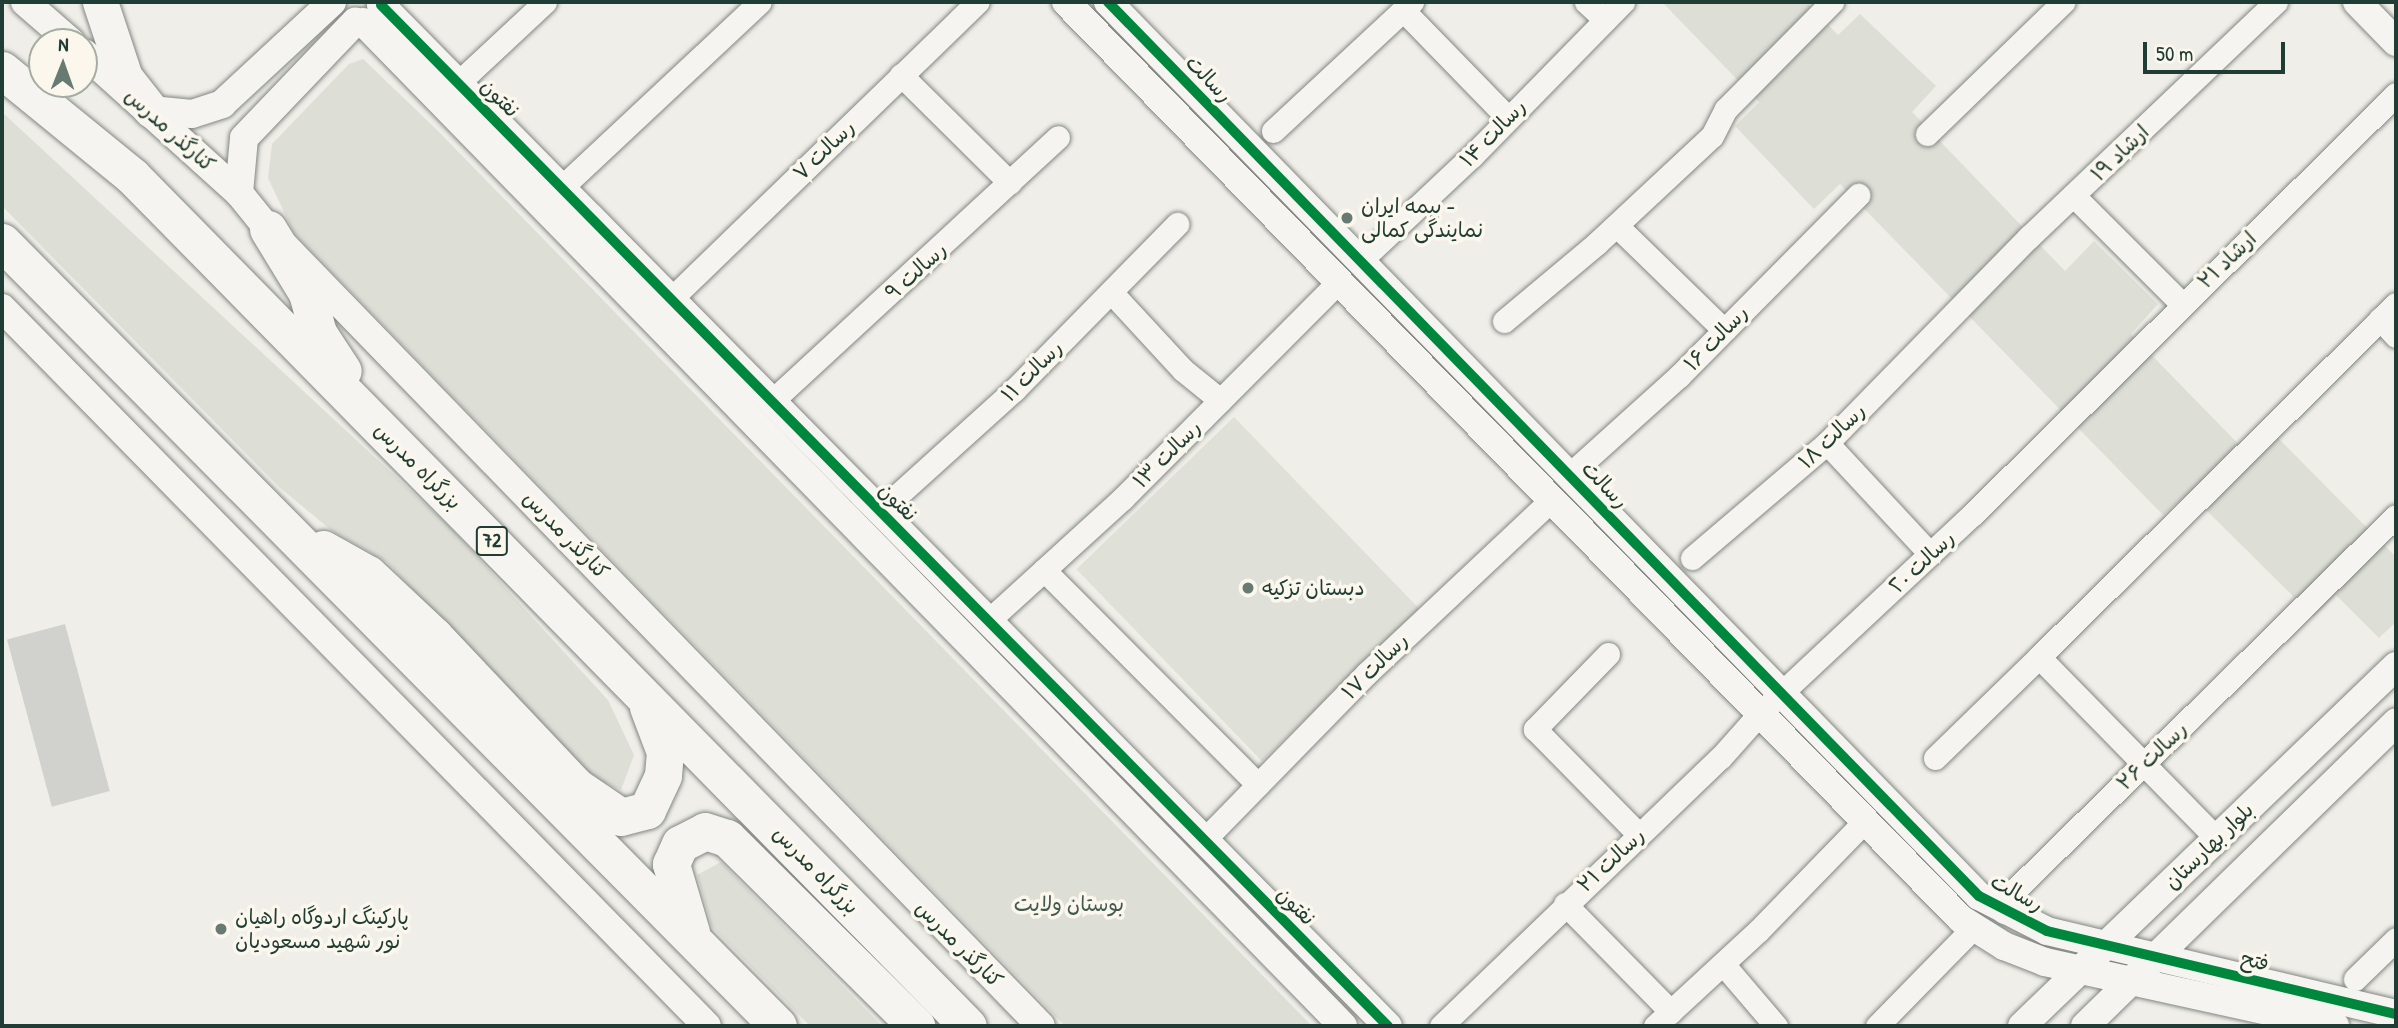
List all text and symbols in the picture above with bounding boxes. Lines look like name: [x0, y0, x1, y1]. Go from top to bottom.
north arrow: [28, 28, 98, 98]
scale bar: [2146, 28, 2288, 72]
text: N: [58, 31, 69, 57]
text: 50 m: [2156, 39, 2193, 68]
street label: رسالت: [1180, 50, 1238, 108]
street label: نفتون: [475, 73, 525, 123]
street label: کنارگذر مدرس: [120, 83, 220, 177]
street label: رسالت ۱۴: [1455, 94, 1531, 172]
street label: رسالت ۷: [788, 115, 860, 185]
street label: ارشاد ۱۹: [2086, 119, 2154, 187]
place label: بیمه ایران - نمایندگى کمالى: [1361, 193, 1483, 243]
marker: بیمه ایران - نمایندگى کمالى: [1339, 210, 1355, 226]
street label: ارشاد ۲۱: [2192, 226, 2262, 294]
street label: رسالت ۹: [880, 237, 952, 305]
street label: رسالت ۱۶: [1679, 300, 1753, 376]
street label: رسالت ۱۱: [996, 335, 1068, 407]
street label: رسالت ۱۸: [1793, 398, 1871, 474]
street label: رسالت ۱۳: [1128, 415, 1206, 493]
street label: بزرگراه مدرس: [369, 417, 467, 515]
street label: رسالت: [1576, 456, 1634, 514]
street label: نفتون: [873, 477, 923, 527]
street label: کنارگذر مدرس: [518, 486, 614, 584]
street label: رسالت ٢٠: [1884, 525, 1960, 599]
road number: 72: [475, 526, 510, 556]
place label: دبستان تزکیه: [1262, 575, 1365, 601]
marker: دبستان تزکیه: [1240, 580, 1256, 596]
street label: رسالت ۱۷: [1337, 628, 1413, 704]
street label: رسالت ۲۶: [2112, 716, 2192, 796]
street label: بلوار بهارستان: [2159, 797, 2259, 895]
street label: بزرگراه مدرس: [768, 821, 864, 919]
street label: رسالت ۲۱: [1572, 822, 1650, 898]
street label: رسالت: [1986, 868, 2048, 918]
street label: نفتون: [1271, 881, 1321, 931]
park label: بوستان ولایت: [1014, 891, 1124, 917]
street label: کنارگذر مدرس: [910, 895, 1008, 993]
place label: پارکینگ اردوگاه راهیان نور شهید مسعودیان: [235, 904, 409, 954]
marker: پارکینگ اردوگاه راهیان نور شهید مسعودیان: [213, 921, 229, 937]
street label: فتح: [2239, 946, 2271, 976]

